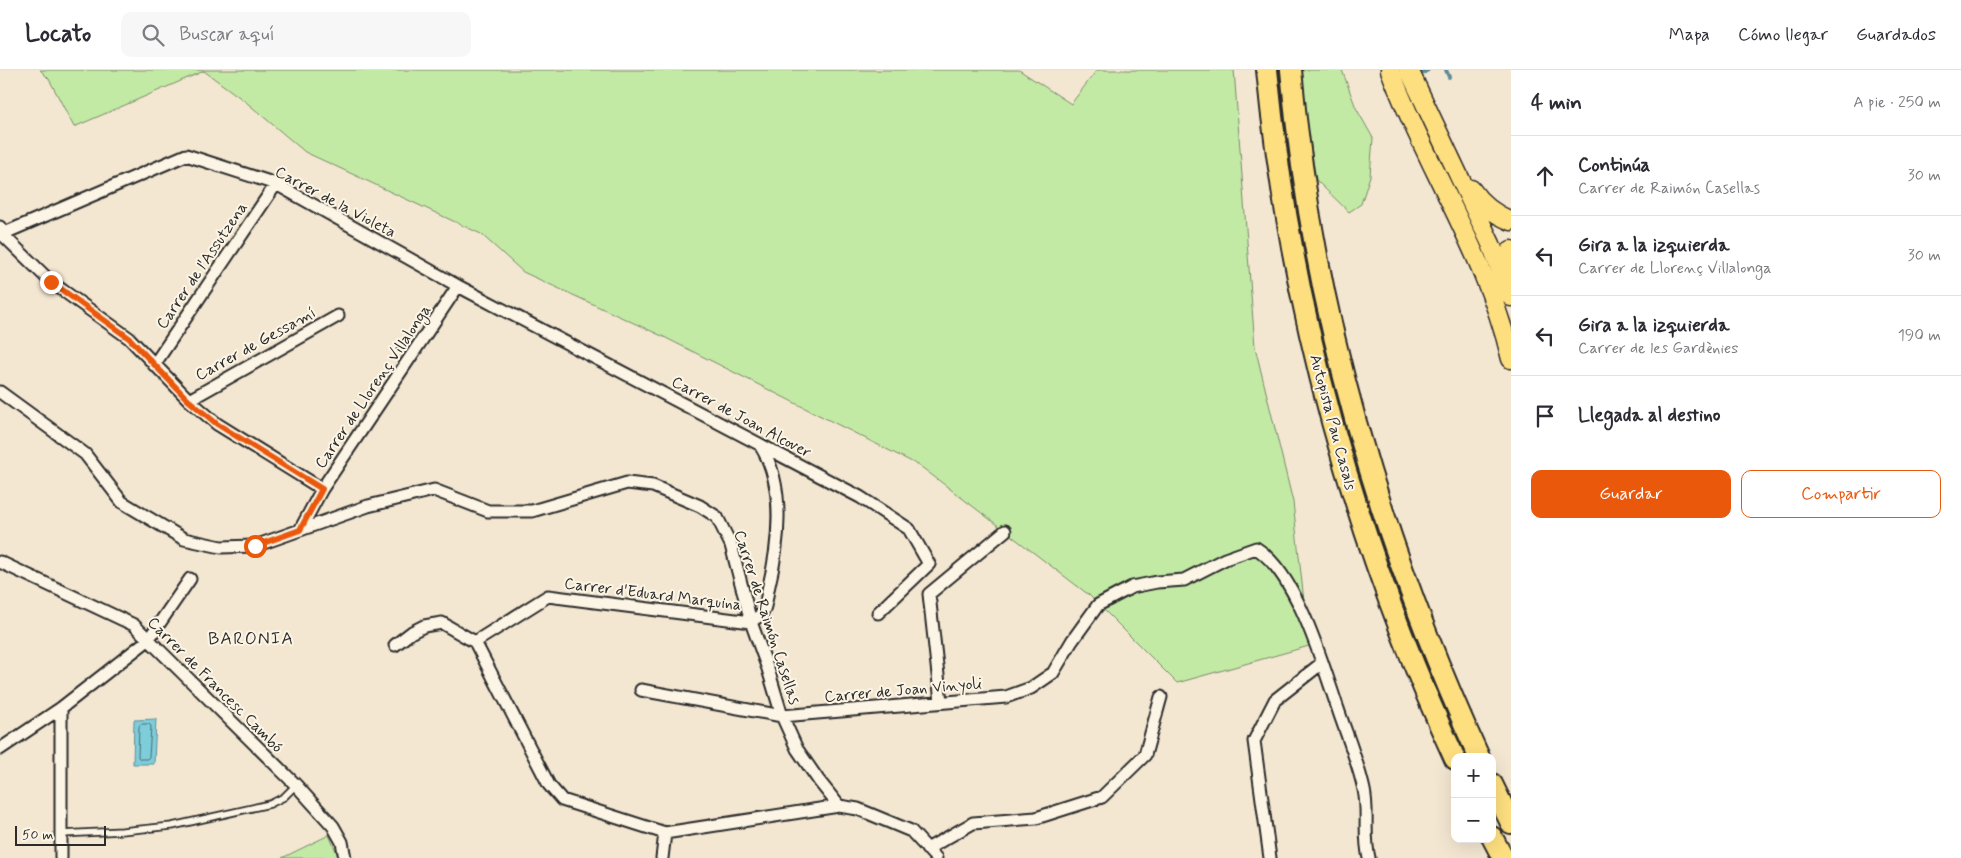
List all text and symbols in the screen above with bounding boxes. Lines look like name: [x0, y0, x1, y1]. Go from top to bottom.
search box: [121, 12, 471, 57]
text: Locato: [25, 19, 91, 50]
icon: search: [139, 21, 167, 49]
text: Buscar aquí: [179, 22, 275, 47]
text: Mapa: [1669, 23, 1710, 47]
text: Cómo llegar: [1738, 23, 1828, 47]
text: Guardados: [1856, 23, 1936, 47]
text: 4 min: [1531, 89, 1582, 117]
text: A pie · 250 m: [1853, 92, 1941, 113]
text: Continúa: [1578, 153, 1650, 178]
street label: Carrer de la Violeta: [271, 162, 400, 243]
icon: ahead: [1531, 162, 1559, 190]
text: 30 m: [1908, 165, 1941, 186]
text: Carrer de Raimón Casellas: [1578, 178, 1760, 199]
street label: Carrer de l'Assutzena: [152, 198, 253, 333]
text: Gira a la izquierda: [1578, 233, 1729, 258]
icon: left: [1531, 242, 1559, 270]
text: 30 m: [1908, 245, 1941, 266]
text: Carrer de Llorenç Villalonga: [1578, 258, 1772, 279]
route end: [40, 271, 63, 294]
street label: Carrer de Llorenç Villalonga: [310, 301, 437, 473]
street label: Carrer de Gessamí: [192, 303, 320, 386]
text: Gira a la izquierda: [1578, 313, 1729, 338]
icon: left: [1531, 322, 1559, 350]
text: 190 m: [1898, 325, 1941, 346]
text: Carrer de les Gardènies: [1578, 338, 1738, 359]
street label: Autopista Pau Casals: [1304, 352, 1361, 493]
street label: Carrer de Joan Alcover: [668, 372, 815, 463]
icon: arrive: [1531, 402, 1559, 430]
text: Llegada al destino: [1578, 403, 1720, 428]
button: Guardar: [1531, 470, 1731, 518]
button: Compartir: [1741, 470, 1941, 518]
street label: Carrer de Raimón Casellas: [728, 528, 805, 707]
route start: [244, 535, 267, 558]
street label: Carrer d'Eduard Marquina: [563, 573, 743, 616]
street label: Carrer de Francesc Cambó: [142, 613, 288, 758]
district label: BARONIA: [208, 627, 294, 651]
street label: Carrer de Joan Vinyoli: [823, 673, 983, 708]
map controls: [1451, 753, 1496, 843]
button: +: [1451, 753, 1496, 798]
button: −: [1451, 798, 1496, 843]
scale bar: [15, 823, 106, 846]
text: 50 m: [22, 826, 53, 844]

